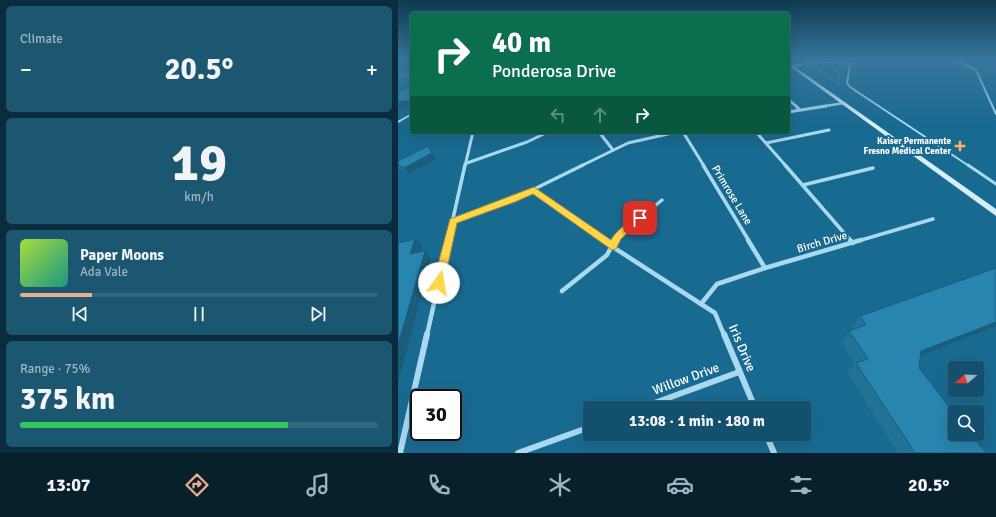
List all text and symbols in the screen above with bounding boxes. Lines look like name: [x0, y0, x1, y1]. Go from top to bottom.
text: 40 m: [492, 26, 551, 60]
icon: right: [426, 28, 478, 80]
text: Climate: [20, 31, 63, 47]
text: 20.5°: [164, 51, 234, 88]
text: −: [20, 56, 32, 83]
text: +: [366, 56, 378, 83]
text: Ponderosa Drive: [492, 60, 616, 82]
icon: left: [547, 104, 569, 126]
icon: ahead: [589, 104, 611, 126]
icon: right: [631, 104, 653, 126]
text: 19: [171, 131, 227, 195]
place label: Kaiser Permanente Fresno Medical Center: [864, 136, 952, 157]
marker: Kaiser Permanente Fresno Medical Center: [954, 140, 966, 152]
street label: Primrose Lane: [709, 163, 755, 227]
text: km/h: [184, 189, 214, 205]
pin: [623, 201, 657, 235]
icon: arrive: [629, 207, 651, 229]
street label: Birch Drive: [795, 229, 849, 255]
text: Paper Moons: [80, 246, 164, 264]
position arrow: [418, 262, 460, 304]
text: Ada Vale: [80, 264, 128, 280]
icon: previous: [69, 303, 91, 325]
icon: pause: [188, 303, 210, 325]
icon: next: [307, 303, 329, 325]
street label: Iris Drive: [725, 322, 759, 374]
street label: Willow Drive: [650, 360, 722, 398]
text: Range · 75%: [20, 361, 90, 377]
north arrow: [948, 361, 984, 397]
map controls: [948, 361, 984, 441]
text: 375 km: [20, 381, 115, 418]
speed limit sign: 30: [410, 389, 462, 441]
button: search: [948, 405, 984, 441]
text: 13:08 · 1 min · 180 m: [629, 412, 765, 430]
icon: directions: [183, 471, 211, 499]
icon: music: [304, 471, 332, 499]
icon: phone: [425, 471, 453, 499]
icon: climate: [546, 471, 574, 499]
icon: car: [666, 471, 694, 499]
icon: filters: [787, 471, 815, 499]
text: 13:07: [46, 474, 91, 496]
text: 20.5°: [908, 474, 950, 496]

